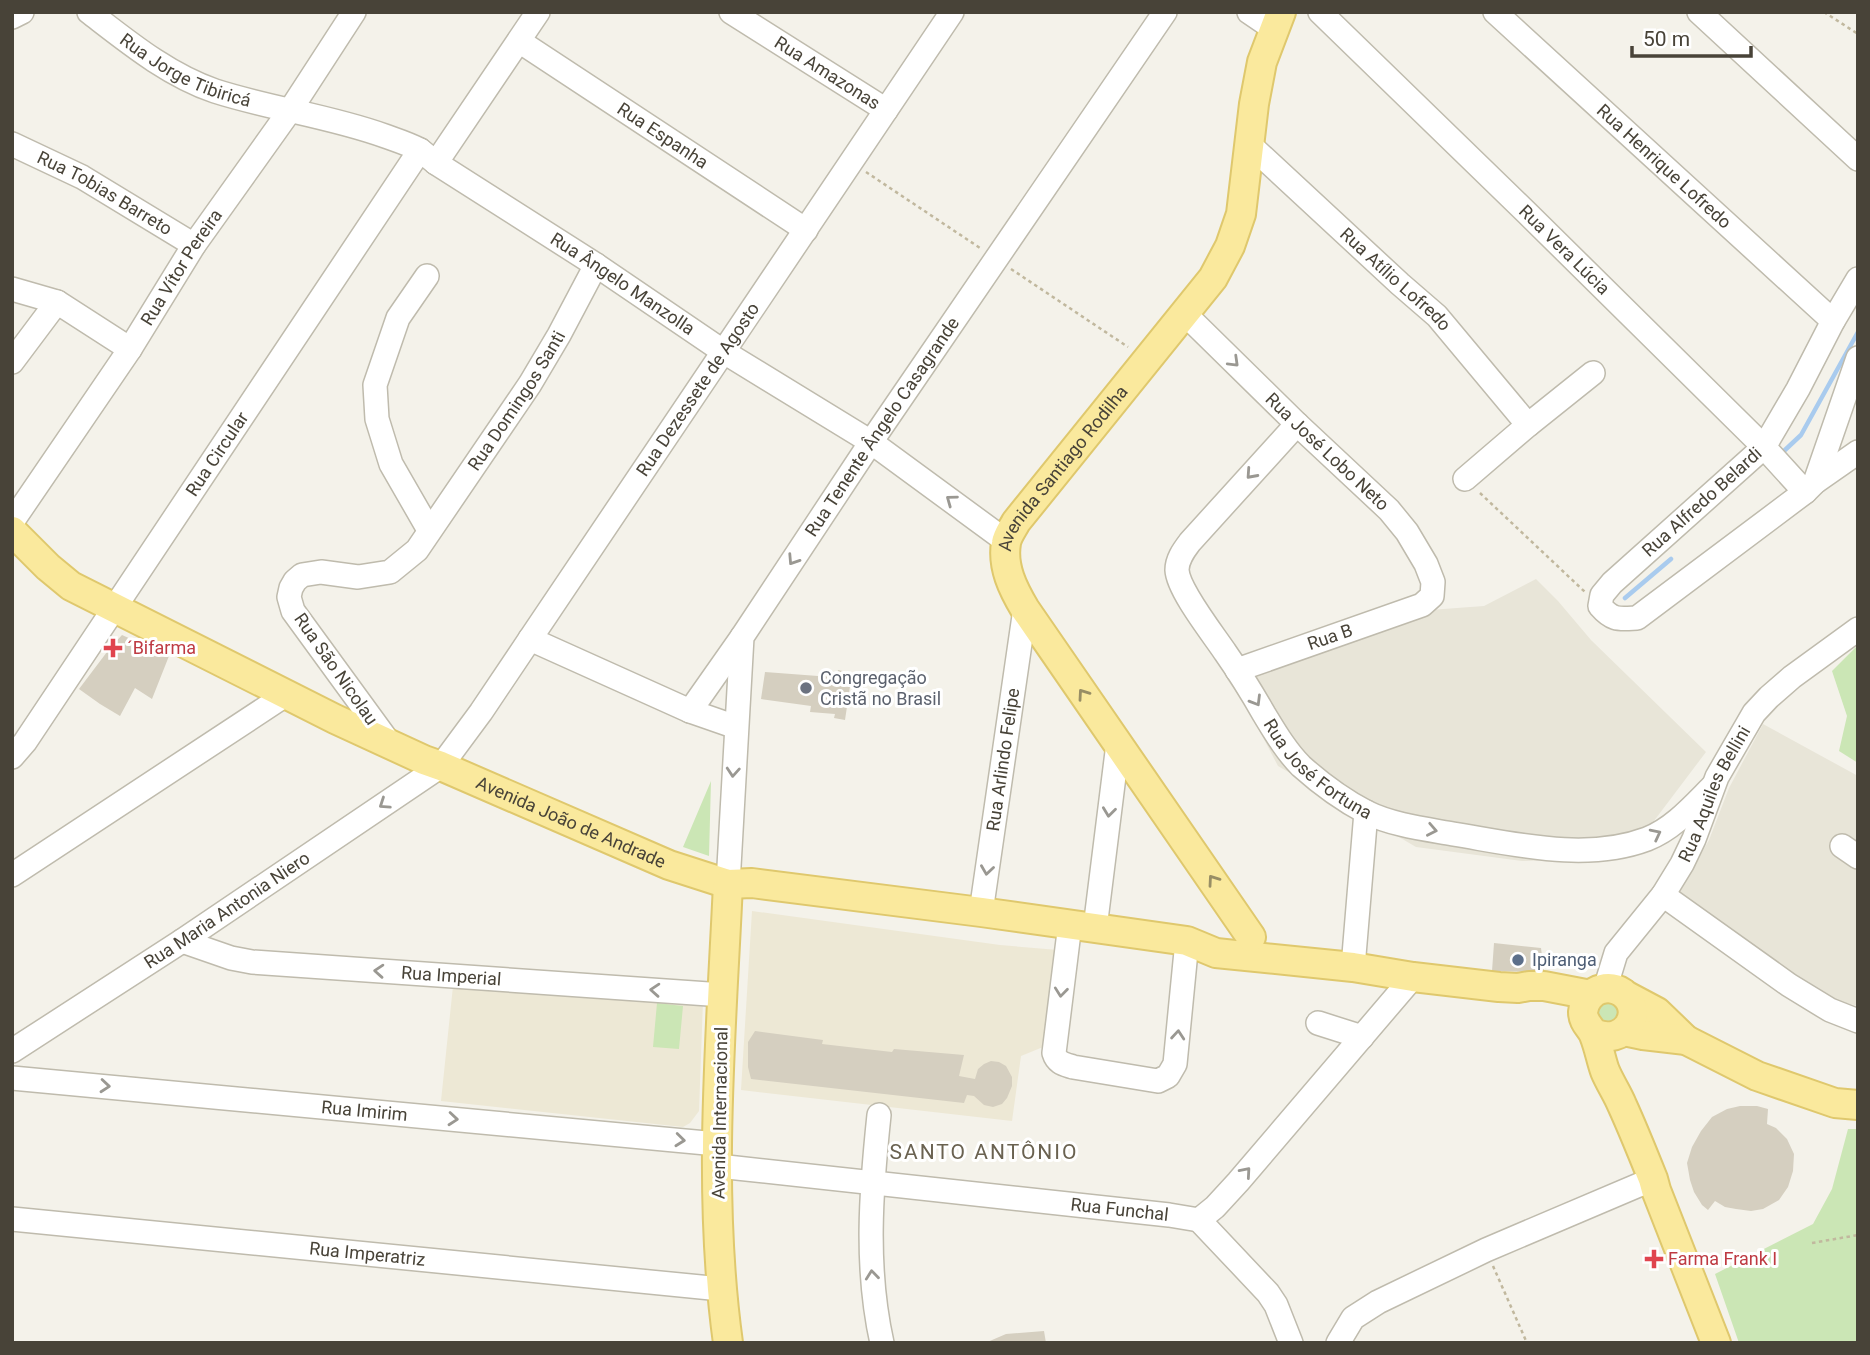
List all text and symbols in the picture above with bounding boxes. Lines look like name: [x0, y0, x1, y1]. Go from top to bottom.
scale bar: [1632, 14, 1751, 58]
text: 50 m: [1643, 27, 1690, 51]
street label: Rua Jorge Tibiricá: [116, 29, 253, 111]
street label: Rua Amazonas: [771, 31, 884, 114]
street label: Rua Espanha: [614, 98, 712, 173]
street label: Rua Henrique Lofredo: [1593, 100, 1736, 233]
street label: Rua Tobias Barreto: [34, 146, 176, 239]
street label: Rua Vera Lúcia: [1515, 200, 1614, 299]
street label: Rua Vítor Pereira: [136, 205, 226, 329]
street label: Rua Atílio Lofredo: [1336, 223, 1456, 335]
street label: Rua Ângelo Manzolla: [547, 228, 699, 339]
street label: Rua Dezessete de Agosto: [632, 298, 763, 480]
street label: Rua Tenente Ângelo Casagrande: [800, 313, 963, 540]
street label: Rua Domingos Santi: [463, 327, 569, 474]
one-way arrow: [1225, 354, 1238, 367]
street label: Avenida Santiago Rodilha: [994, 381, 1132, 552]
street label: Rua José Lobo Neto: [1261, 388, 1394, 515]
street label: Rua Circular: [181, 408, 252, 500]
street label: Rua Alfredo Belardi: [1638, 443, 1766, 561]
one-way arrow: [1247, 466, 1259, 479]
one-way arrow: [946, 496, 959, 508]
one-way arrow: [788, 552, 801, 565]
street label: Rua São Nicolau: [290, 609, 383, 729]
street label: Rua B: [1304, 619, 1355, 654]
place label: ´Bifarma: [127, 637, 196, 658]
marker: ´Bifarma: [105, 640, 121, 656]
place label: Congregação Cristã no Brasil: [820, 667, 941, 709]
marker: Congregação Cristã no Brasil: [798, 680, 814, 696]
street label: Rua Arlindo Felipe: [982, 687, 1023, 833]
one-way arrow: [1078, 689, 1091, 702]
one-way arrow: [1248, 694, 1261, 707]
street label: Rua José Fortuna: [1260, 715, 1375, 823]
street label: Rua Aquiles Bellini: [1674, 722, 1754, 865]
one-way arrow: [726, 767, 741, 778]
street label: Avenida João de Andrade: [473, 772, 669, 872]
one-way arrow: [379, 796, 392, 808]
one-way arrow: [1102, 806, 1117, 817]
one-way arrow: [1426, 821, 1438, 836]
one-way arrow: [1648, 829, 1661, 843]
street label: Rua Maria Antonia Niero: [140, 847, 313, 973]
one-way arrow: [980, 864, 995, 876]
one-way arrow: [1209, 875, 1221, 888]
place label: Ipiranga: [1532, 949, 1597, 970]
marker: Ipiranga: [1510, 952, 1526, 968]
street label: Rua Imperial: [401, 961, 502, 989]
one-way arrow: [373, 964, 384, 979]
one-way arrow: [649, 983, 660, 998]
one-way arrow: [1054, 986, 1069, 998]
street label: Avenida Internacional: [707, 1027, 732, 1199]
one-way arrow: [1170, 1029, 1185, 1040]
one-way arrow: [99, 1078, 110, 1093]
street label: Rua Imirim: [320, 1096, 409, 1125]
one-way arrow: [447, 1111, 459, 1126]
one-way arrow: [674, 1133, 685, 1148]
district label: SANTO ANTÔNIO: [890, 1140, 1078, 1164]
one-way arrow: [1238, 1167, 1250, 1180]
street label: Rua Funchal: [1070, 1193, 1170, 1225]
street label: Rua Imperatriz: [308, 1237, 426, 1270]
place label: Farma Frank I: [1668, 1248, 1777, 1269]
marker: Farma Frank I: [1646, 1251, 1662, 1267]
one-way arrow: [865, 1269, 880, 1280]

